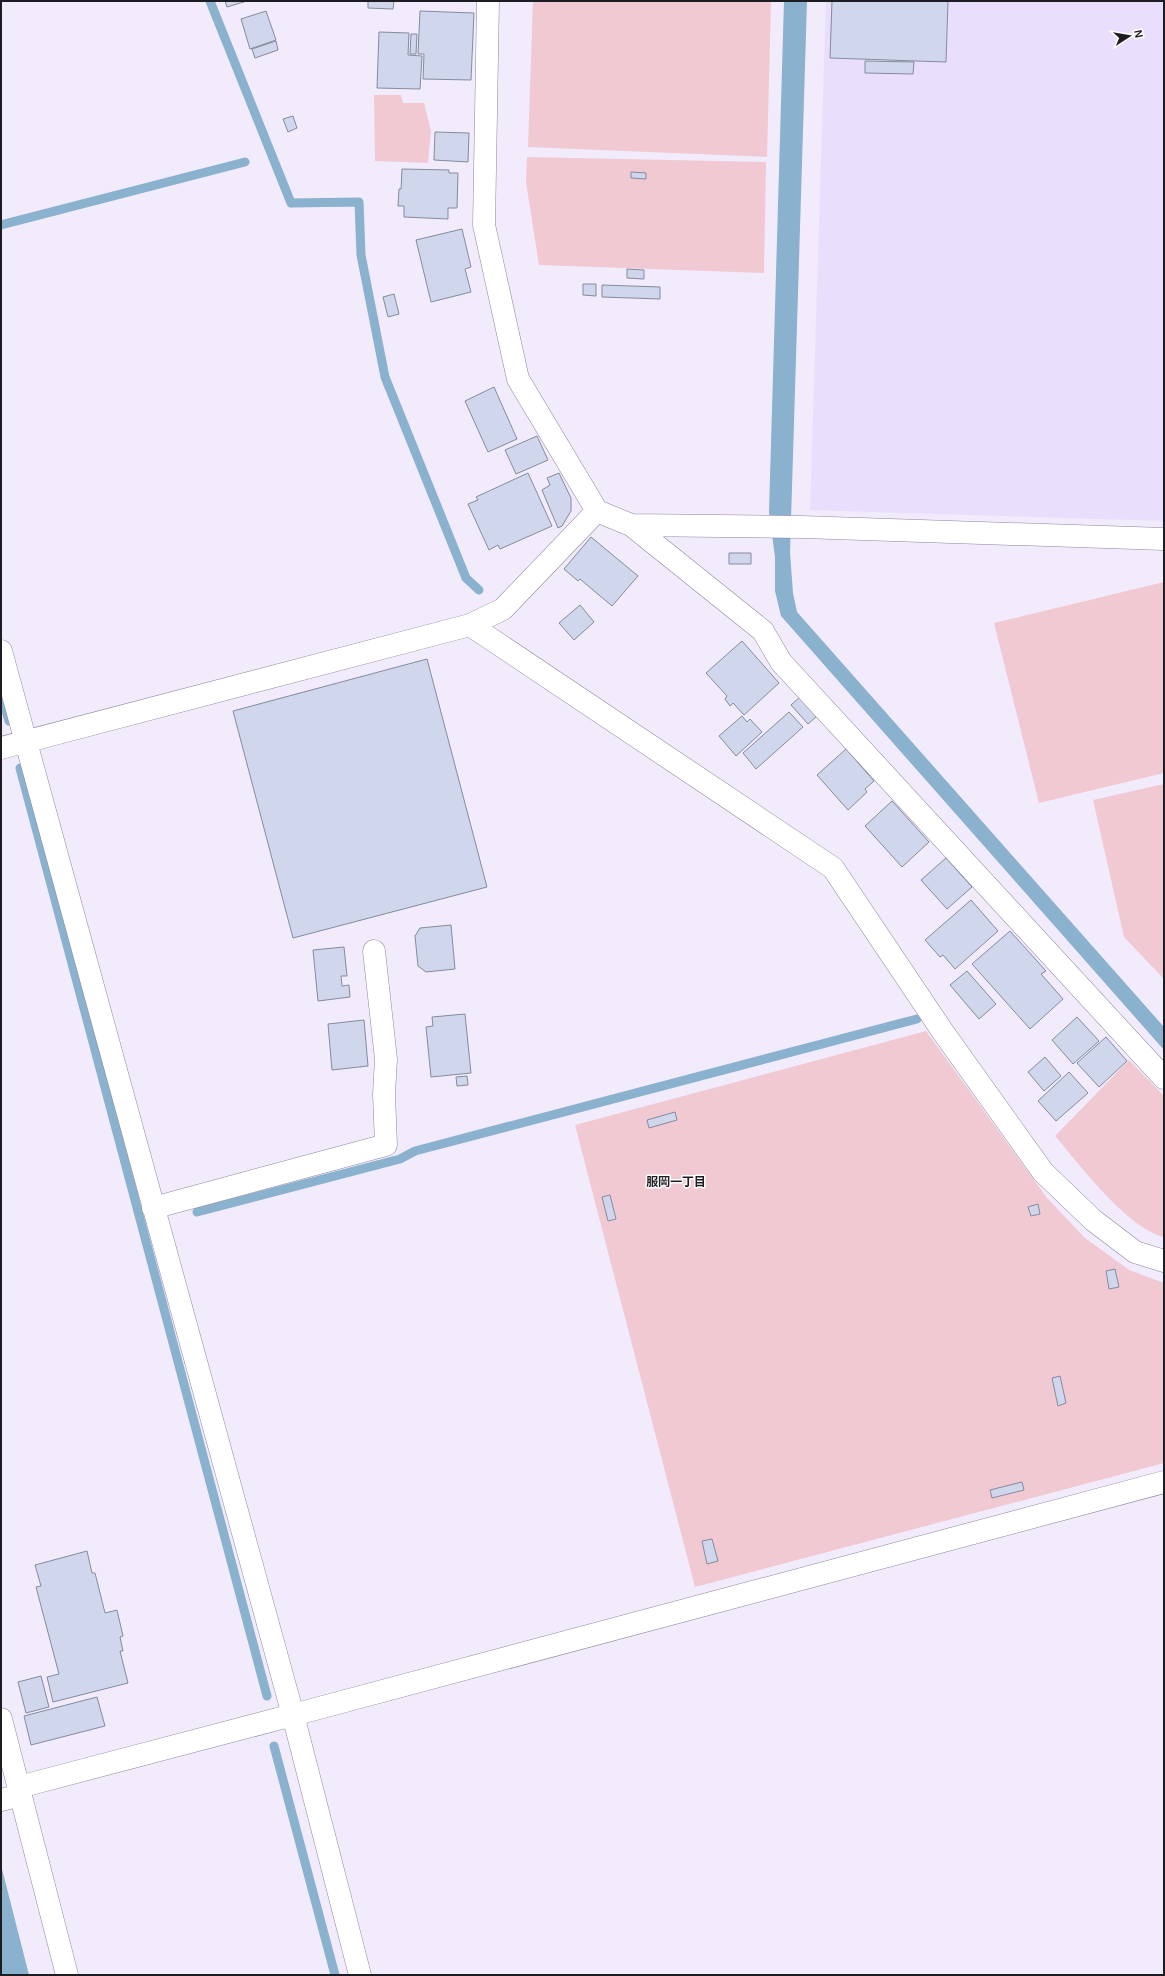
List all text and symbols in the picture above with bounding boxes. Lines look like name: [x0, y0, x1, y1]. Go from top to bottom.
north arrow: [1109, 16, 1149, 56]
text: N: [1132, 29, 1145, 39]
district label: 服岡一丁目: [646, 1175, 706, 1189]

